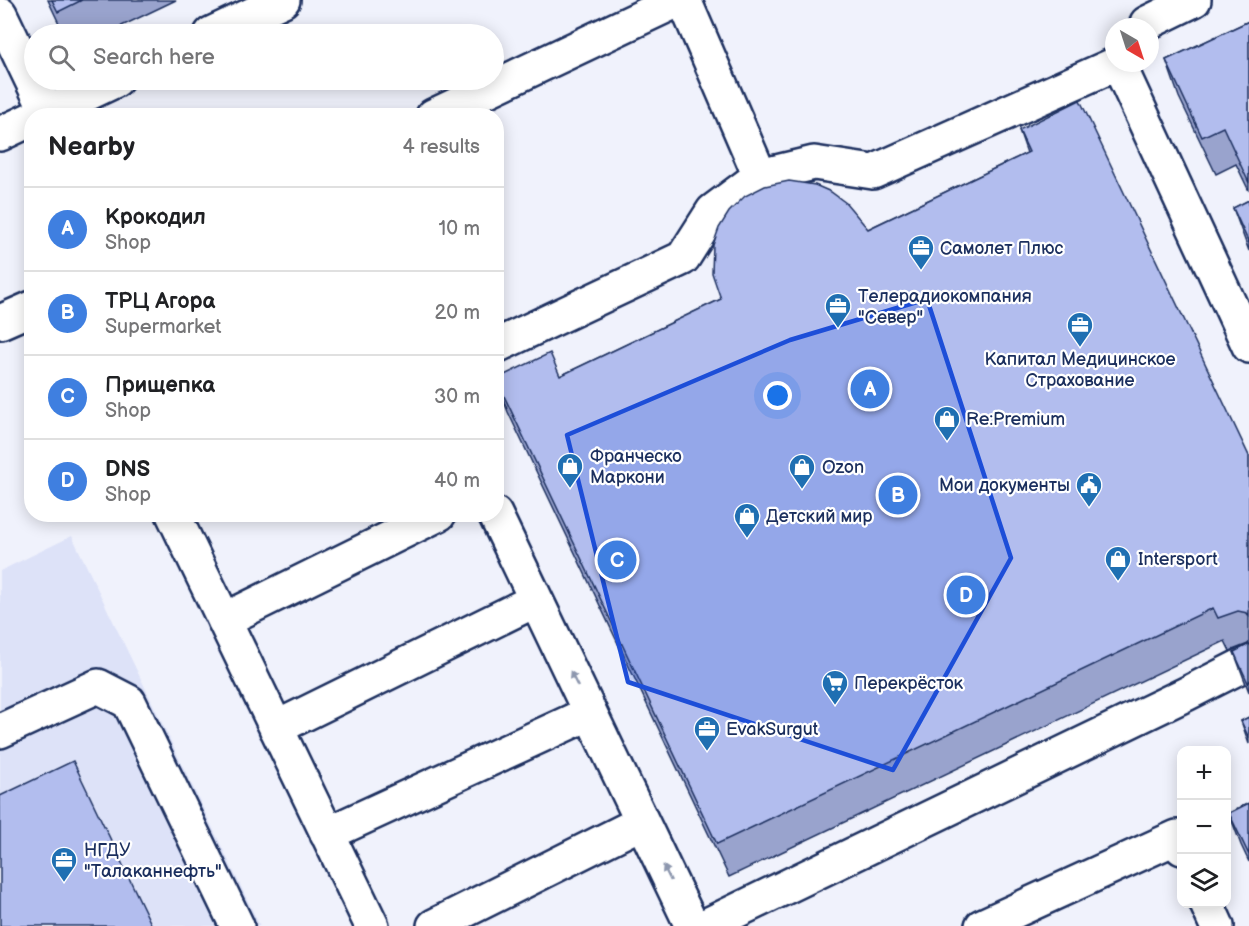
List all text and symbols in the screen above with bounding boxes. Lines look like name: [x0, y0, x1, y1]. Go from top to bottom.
north arrow: [1105, 18, 1159, 72]
search box: [24, 24, 504, 90]
icon: search: [45, 41, 78, 74]
text: Search here: [93, 44, 215, 71]
text: Nearby: [48, 132, 135, 163]
text: 4 results: [402, 135, 480, 159]
text: Крокодил: [105, 204, 206, 231]
text: A: [61, 217, 74, 241]
text: 10 m: [439, 217, 480, 241]
text: Shop: [105, 231, 151, 255]
office icon: Самолет Плюс: [906, 233, 936, 271]
place label: Самолет Плюс: [940, 238, 1063, 259]
place label: Телерадиокомпания "Север": [858, 286, 1032, 328]
text: ТРЦ Агора: [105, 288, 215, 315]
office icon: Телерадиокомпания "Север": [823, 291, 853, 329]
text: B: [60, 301, 75, 325]
text: 20 m: [435, 301, 480, 325]
office icon: Капитал Медицинское Страхование: [1065, 310, 1095, 348]
text: Supermarket: [105, 315, 221, 339]
place label: Капитал Медицинское Страхование: [985, 349, 1175, 391]
pin: A: [850, 366, 890, 412]
text: Прищепка: [105, 372, 215, 399]
your location: [763, 381, 792, 410]
text: C: [60, 385, 75, 409]
text: 30 m: [434, 385, 480, 409]
text: Shop: [105, 399, 151, 423]
shop icon: Re:Premium: [932, 404, 962, 442]
place label: Re:Premium: [966, 409, 1065, 430]
place label: Франческо Маркони: [590, 446, 682, 488]
shop icon: Франческо Маркони: [555, 451, 585, 489]
shop icon: Ozon: [787, 452, 817, 490]
text: DNS: [105, 456, 150, 483]
place label: Ozon: [822, 457, 864, 478]
text: D: [61, 469, 74, 493]
text: 40 m: [434, 469, 480, 493]
public building icon: Мои документы: [1074, 470, 1104, 508]
pin: B: [878, 472, 918, 518]
place label: Мои документы: [939, 475, 1070, 496]
text: Shop: [105, 483, 151, 507]
shop icon: Детский мир: [732, 501, 762, 539]
place label: Детский мир: [766, 506, 872, 527]
pin: C: [598, 538, 636, 582]
shop icon: Intersport: [1103, 544, 1133, 582]
place label: Intersport: [1138, 549, 1218, 570]
pin: D: [946, 572, 986, 618]
supermarket icon: Перекрёсток: [820, 668, 850, 706]
one-way arrow: [569, 670, 578, 687]
place label: Перекрёсток: [854, 673, 964, 694]
office icon: EvakSurgut: [692, 714, 722, 752]
place label: EvakSurgut: [726, 719, 819, 740]
map controls: [1177, 746, 1231, 908]
button: +: [1177, 746, 1231, 800]
button: −: [1177, 800, 1231, 854]
place label: НГДУ "Талаканнефть": [84, 840, 222, 882]
office icon: НГДУ "Талаканнефть": [49, 845, 79, 883]
button: layers: [1177, 854, 1231, 908]
one-way arrow: [662, 865, 671, 882]

